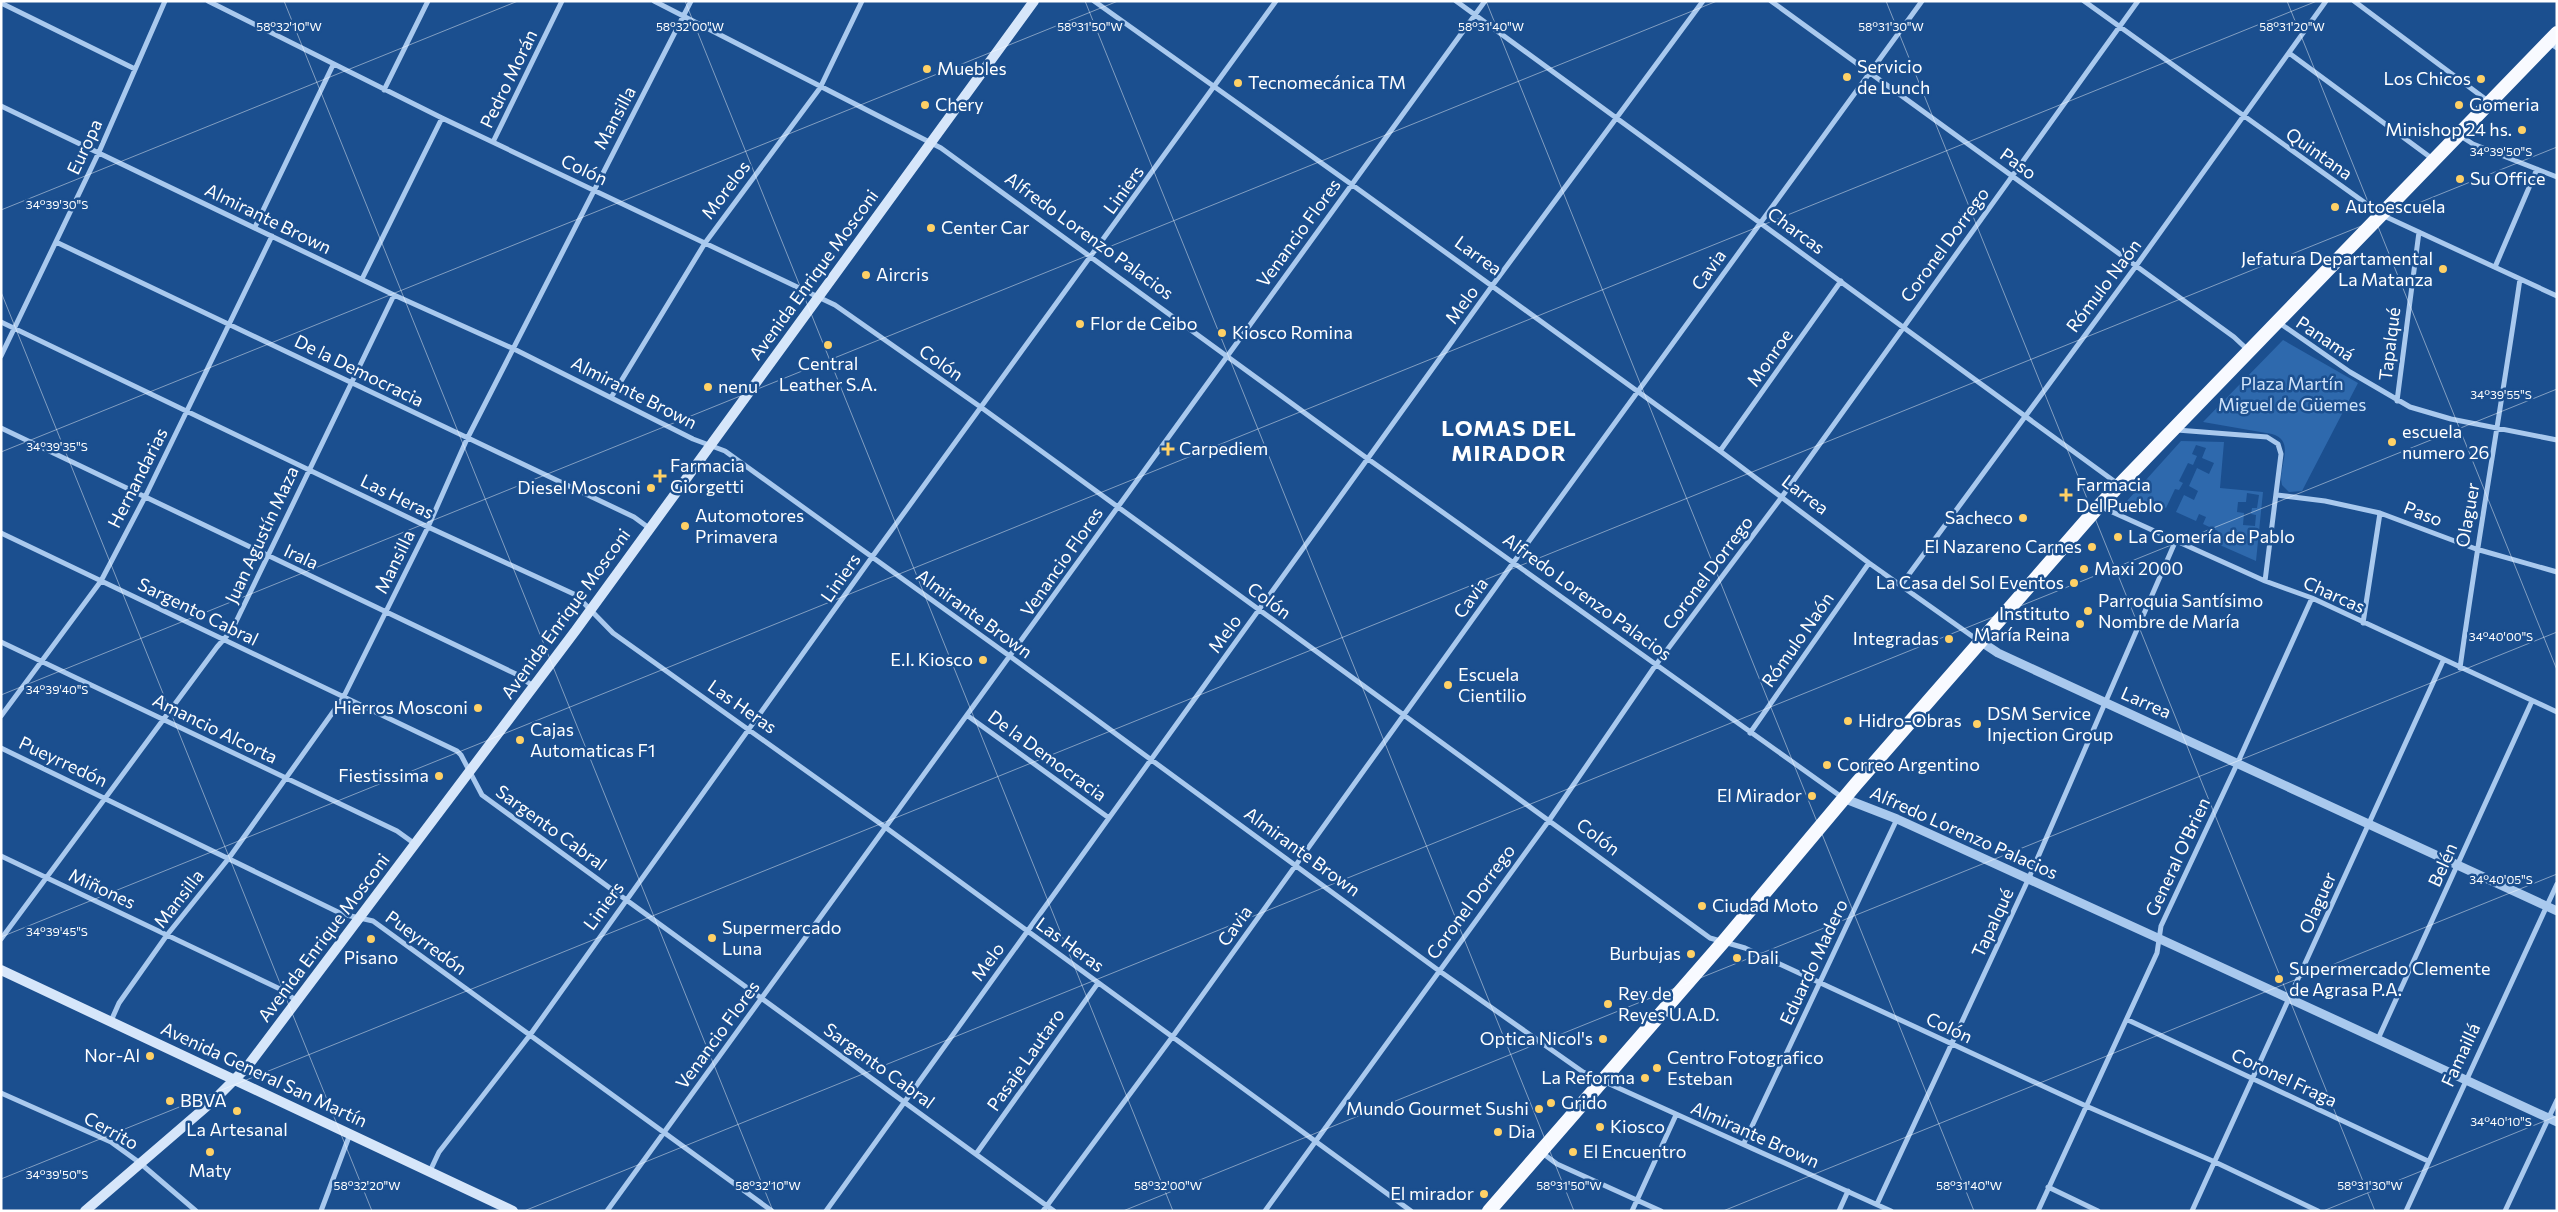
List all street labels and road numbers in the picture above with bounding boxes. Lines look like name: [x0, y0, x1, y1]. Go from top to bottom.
street label: Pedro Morán: [475, 26, 541, 131]
street label: Mansilla: [588, 82, 640, 153]
street label: Europa: [62, 115, 106, 178]
street label: Quintana: [2282, 122, 2357, 184]
street label: Paso: [1996, 143, 2041, 184]
street label: Colón: [558, 149, 611, 189]
street label: Morelos: [696, 156, 754, 223]
street label: Liniers: [1098, 161, 1148, 218]
street label: Alfredo Lorenzo Palacios: [1001, 167, 1178, 304]
street label: Venancio Flores: [1251, 174, 1345, 291]
street label: Almirante Brown: [202, 178, 335, 258]
street label: Coronel Dorrego: [1895, 183, 1993, 306]
street label: Avenida Enrique Mosconi: [744, 185, 882, 364]
street label: Charcas: [1764, 202, 1830, 258]
street label: Larrea: [1451, 231, 1506, 280]
street label: Rómulo Naón: [2061, 235, 2145, 336]
street label: Cavia: [1686, 245, 1730, 294]
street label: Melo: [1440, 281, 1482, 328]
street label: Tapalqué: [2374, 306, 2404, 382]
street label: Panamá: [2292, 311, 2359, 366]
street label: Monroe: [1741, 324, 1797, 391]
street label: De la Democracia: [291, 329, 428, 411]
street label: Colón: [915, 339, 968, 385]
street label: Almirante Brown: [568, 351, 701, 433]
street label: Hernandarias: [102, 424, 172, 531]
street label: Juan Agustín Maza: [220, 462, 303, 607]
street label: Las Heras: [357, 469, 438, 523]
street label: Larrea: [1778, 470, 1833, 519]
street label: Olaguer: [2451, 481, 2484, 549]
street label: Paso: [2401, 496, 2446, 530]
street label: Venancio Flores: [1015, 502, 1107, 620]
street label: Coronel Dorrego: [1657, 511, 1757, 634]
street label: Avenida Enrique Mosconi: [496, 524, 634, 703]
street label: Mansilla: [369, 526, 419, 597]
street label: Alfredo Lorenzo Palacios: [1499, 528, 1676, 665]
street label: Irala: [281, 539, 322, 574]
street label: Liniers: [816, 549, 865, 606]
street label: Almirante Brown: [912, 564, 1037, 663]
street label: Charcas: [2300, 571, 2369, 617]
street label: Sargento Cabral: [135, 572, 262, 650]
street label: Cavia: [1448, 573, 1492, 622]
street label: Colón: [1243, 577, 1296, 623]
street label: Rómulo Naón: [1756, 588, 1838, 691]
street label: Melo: [1203, 610, 1245, 657]
street label: Las Heras: [704, 675, 781, 738]
street label: Larrea: [2118, 681, 2175, 723]
street label: Amancio Alcorta: [149, 688, 281, 768]
street label: De la Democracia: [984, 705, 1111, 806]
street label: Pueyrredón: [16, 731, 111, 791]
street label: Sargento Cabral: [492, 780, 611, 875]
street label: Alfredo Lorenzo Palacios: [1867, 781, 2062, 883]
street label: General O'Brien: [2140, 794, 2214, 919]
street label: Almirante Brown: [1240, 802, 1365, 901]
street label: Colón: [1573, 813, 1625, 860]
street label: Belén: [2423, 839, 2461, 890]
street label: Coronel Dorrego: [1421, 840, 1519, 963]
street label: Avenida Enrique Mosconi: [253, 849, 394, 1026]
street label: Miñones: [66, 863, 139, 913]
street label: Mansilla: [149, 865, 208, 932]
street label: Olaguer: [2294, 868, 2340, 937]
street label: Liniers: [578, 877, 628, 934]
street label: Tapalqué: [1966, 884, 2018, 961]
street label: Eduardo Madero: [1774, 895, 1852, 1028]
street label: Cavia: [1212, 901, 1256, 950]
street label: Pueyrredón: [382, 905, 471, 979]
street label: Las Heras: [1032, 912, 1109, 976]
street label: Melo: [966, 938, 1008, 985]
street label: Venancio Flores: [670, 976, 764, 1093]
street label: Pasaje Lautaro: [982, 1004, 1069, 1115]
street label: Colón: [1923, 1007, 1976, 1047]
street label: Avenida General San Martín: [158, 1017, 371, 1132]
street label: Sargento Cabral: [820, 1018, 939, 1113]
street label: Famaillá: [2436, 1019, 2484, 1090]
street label: Coronel Fraga: [2228, 1043, 2341, 1111]
street label: Almirante Brown: [1688, 1096, 1823, 1172]
street label: Cerrito: [80, 1106, 143, 1154]

